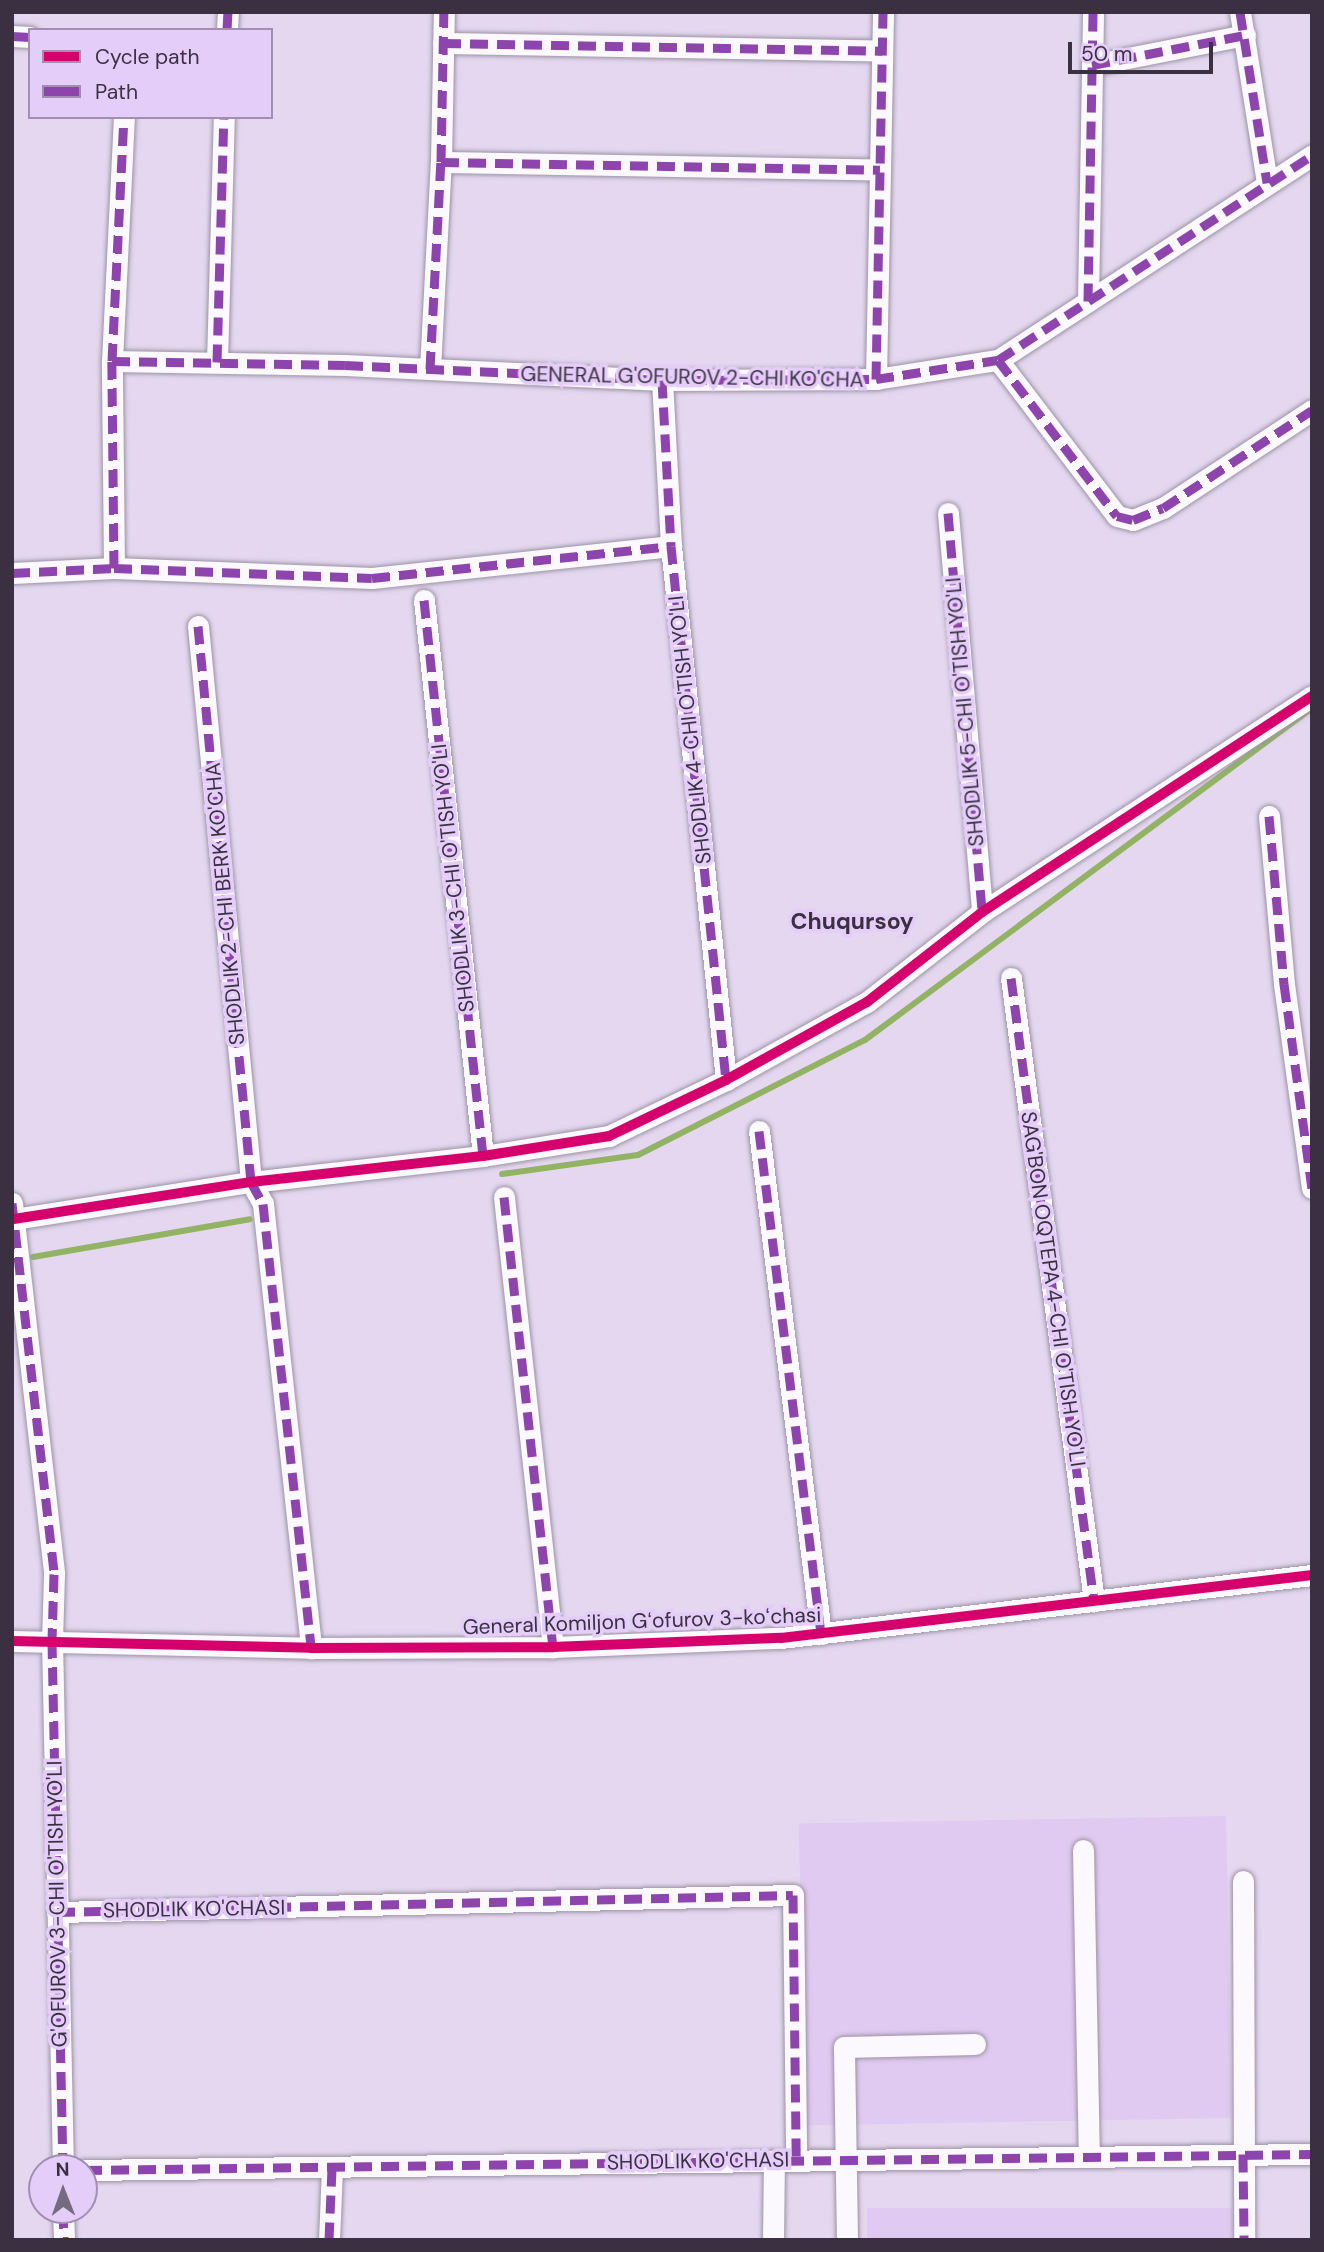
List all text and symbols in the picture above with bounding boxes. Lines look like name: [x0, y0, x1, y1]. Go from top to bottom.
legend: [28, 28, 273, 119]
scale bar: [1072, 28, 1217, 72]
text: 50 m: [1081, 40, 1132, 68]
text: Cycle path: [95, 43, 200, 71]
text: Path: [95, 78, 138, 106]
street label: GENERAL G'OFUROV 2-CHI KO'CHA: [520, 361, 864, 393]
street label: SHODLIK 5-CHI O'TISH YO'LI: [941, 576, 989, 848]
street label: SHODLIK 4-CHI O'TISH YO'LI: [663, 594, 717, 866]
street label: SHODLIK 3-CHI O'TISH YO'LI: [426, 743, 480, 1013]
street label: SHODLIK 2-CHI BERK KO'CHA: [200, 762, 250, 1046]
district label: Chuqursoy: [790, 907, 914, 935]
street label: SAG'BON OQTEPA 4-CHI O'TISH YO'LI: [1016, 1110, 1090, 1468]
street label: General Komiljon Gʻofurov 3-koʻchasi: [462, 1602, 822, 1640]
street label: G'OFUROV 3-CHI O'TISH YO'LI: [42, 1760, 72, 2048]
street label: SHODLIK KO'CHASI: [103, 1895, 285, 1923]
street label: SHODLIK KO'CHASI: [607, 2147, 789, 2175]
north arrow: [28, 2154, 98, 2224]
text: N: [56, 2157, 70, 2182]

